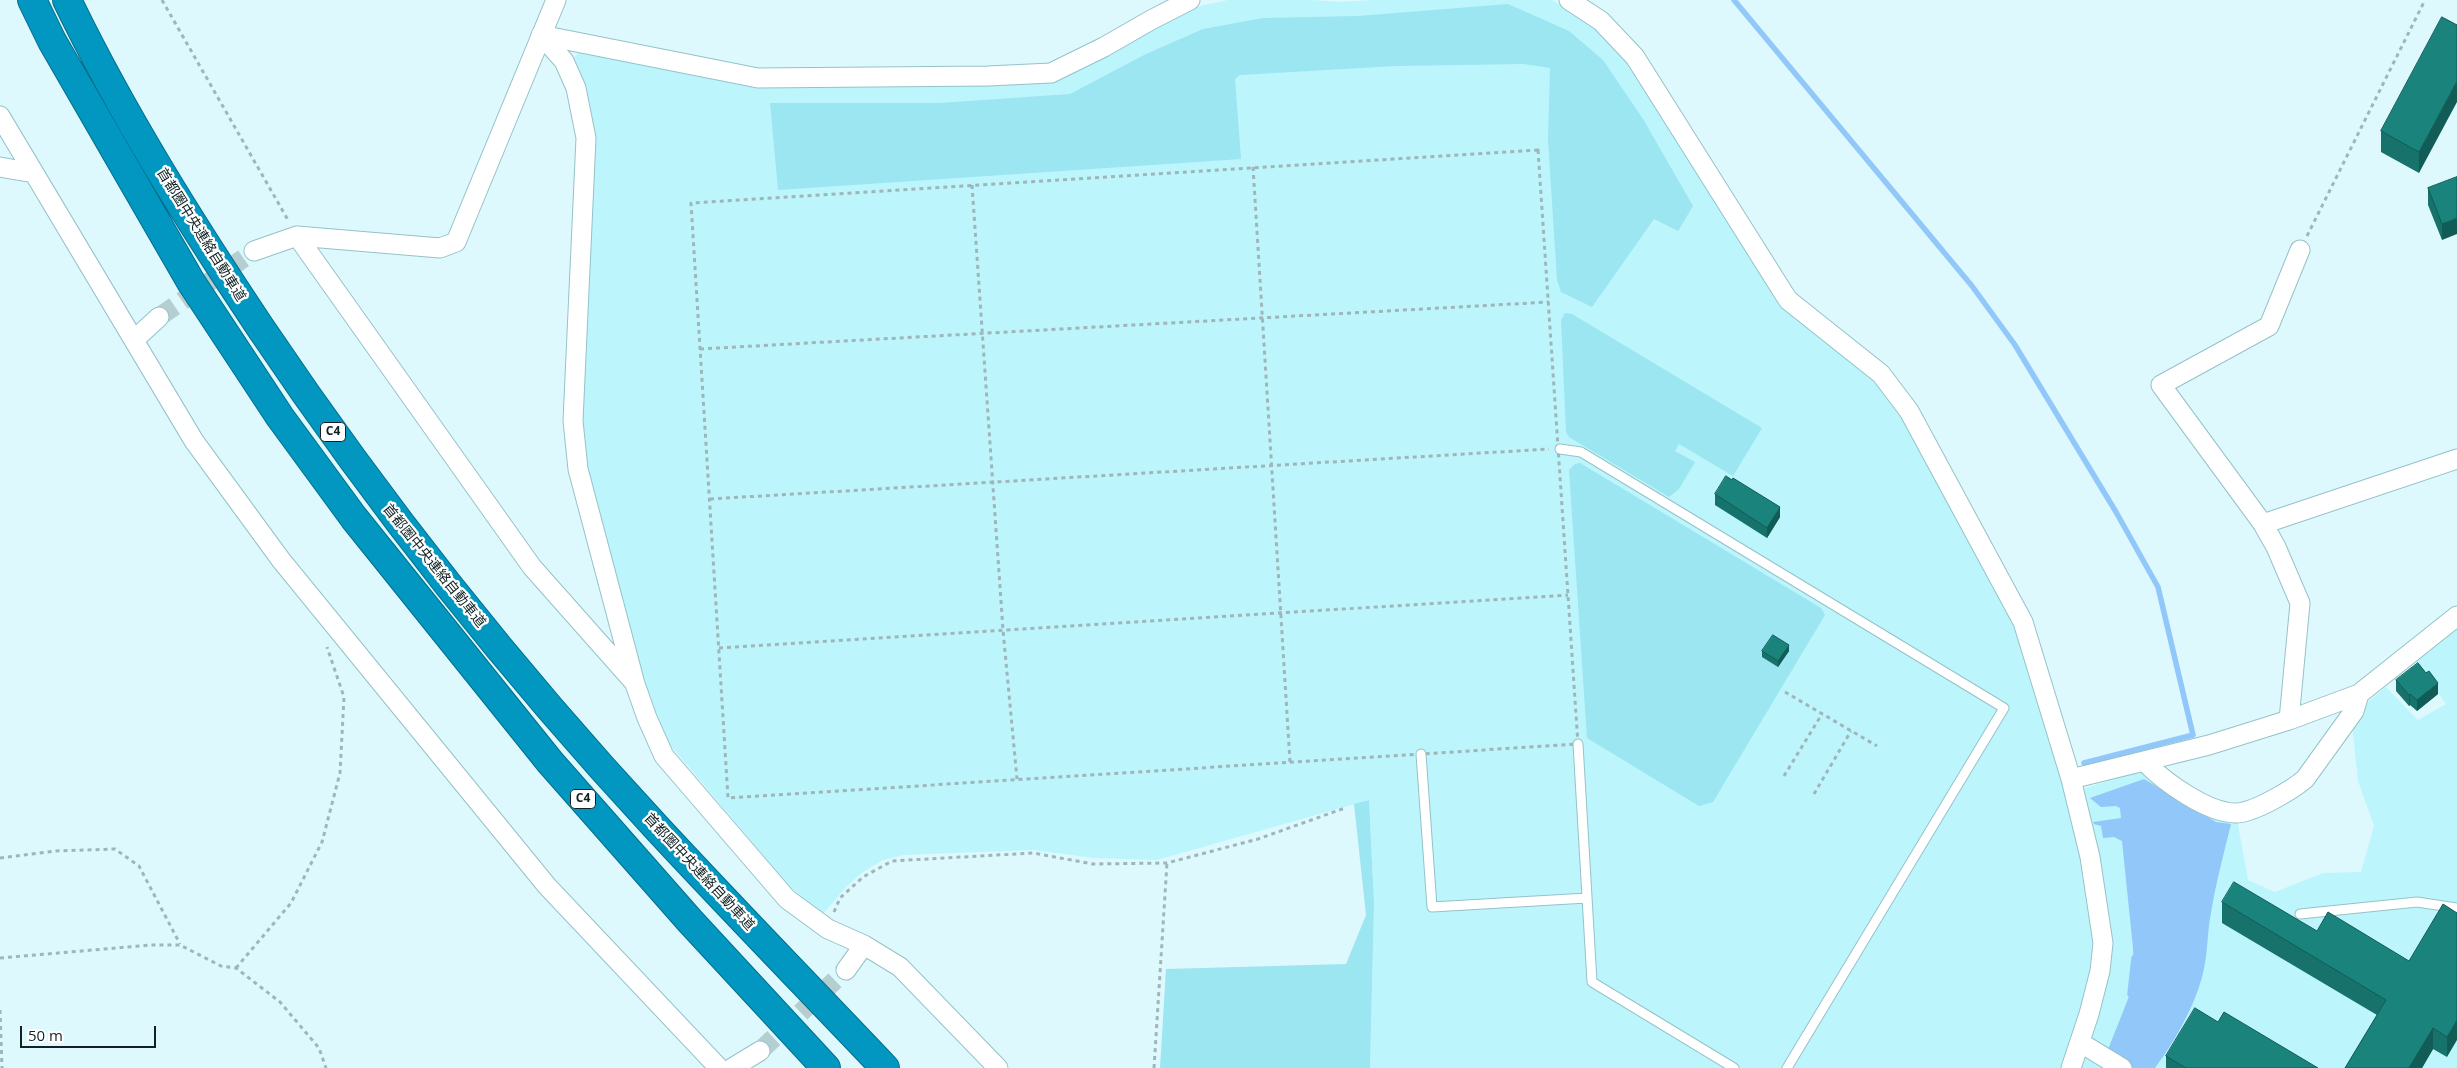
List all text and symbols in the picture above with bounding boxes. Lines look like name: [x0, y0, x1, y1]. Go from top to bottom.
street label: 首都圏中央連絡自動車道: [153, 165, 249, 305]
road number: C4: [320, 422, 346, 442]
street label: 首都圏中央連絡自動車道: [379, 501, 489, 631]
road number: C4: [570, 790, 596, 809]
street label: 首都圏中央連絡自動車道: [640, 810, 758, 934]
scale bar: [22, 1016, 159, 1048]
text: 50 m: [28, 1025, 63, 1045]

